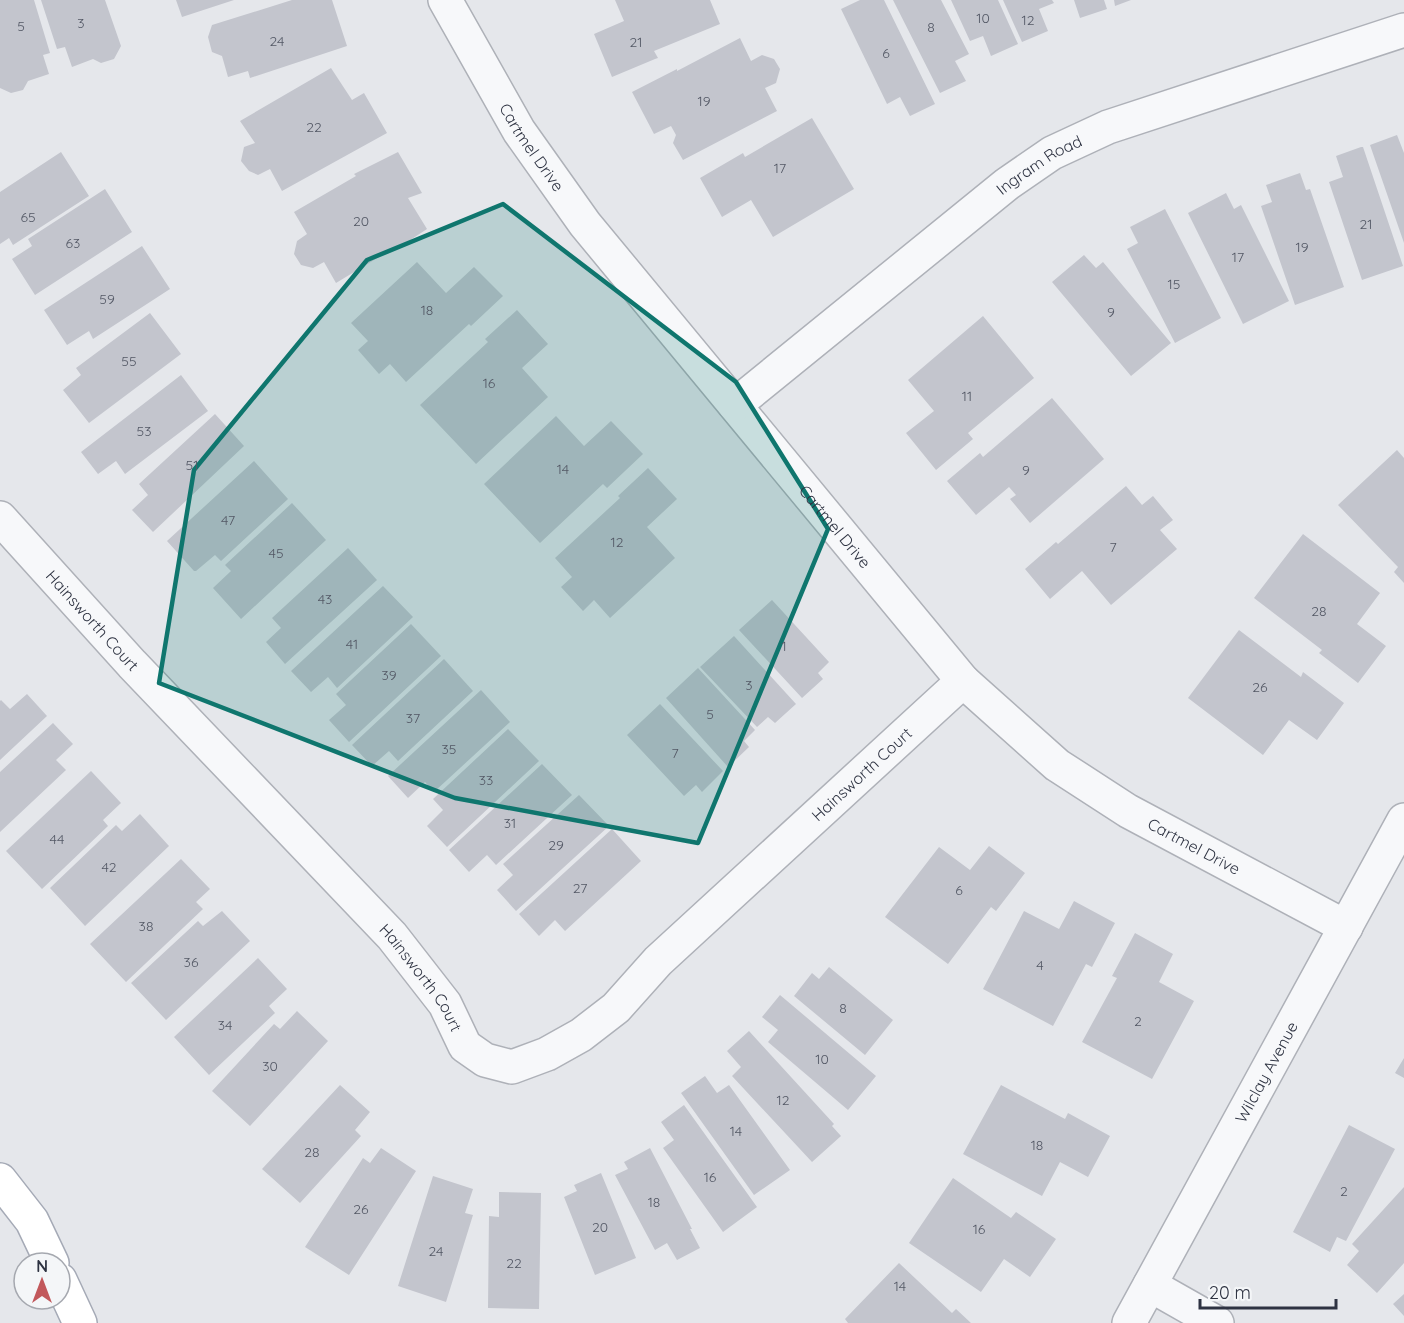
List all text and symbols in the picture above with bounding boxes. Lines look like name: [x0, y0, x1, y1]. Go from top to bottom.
house number: 10: [976, 9, 990, 27]
house number: 12: [1022, 11, 1035, 29]
house number: 3: [77, 14, 85, 32]
house number: 5: [17, 17, 25, 35]
house number: 8: [927, 18, 935, 36]
house number: 24: [270, 32, 284, 50]
house number: 21: [630, 33, 642, 51]
house number: 6: [882, 44, 890, 62]
house number: 19: [698, 92, 711, 110]
street label: Cartmel Drive: [495, 100, 569, 195]
house number: 22: [306, 118, 322, 136]
street label: Ingram Road: [992, 131, 1085, 199]
house number: 17: [774, 159, 786, 177]
house number: 65: [20, 208, 36, 226]
house number: 20: [353, 212, 369, 230]
house number: 21: [1360, 215, 1372, 233]
house number: 63: [66, 234, 80, 252]
house number: 19: [1296, 238, 1309, 256]
house number: 17: [1232, 248, 1244, 266]
house number: 15: [1168, 275, 1180, 293]
house number: 59: [99, 290, 115, 308]
house number: 18: [421, 301, 433, 319]
house number: 9: [1107, 303, 1115, 321]
house number: 55: [121, 352, 137, 370]
house number: 16: [483, 374, 496, 392]
house number: 11: [962, 387, 972, 405]
house number: 53: [137, 422, 151, 440]
house number: 51: [186, 456, 198, 474]
house number: 14: [557, 460, 569, 478]
house number: 9: [1022, 461, 1030, 479]
street label: Cartmel Drive: [795, 481, 875, 572]
house number: 47: [221, 511, 235, 529]
house number: 12: [611, 533, 624, 551]
house number: 7: [1109, 538, 1117, 556]
house number: 45: [268, 544, 284, 562]
street label: Hainsworth Court: [42, 566, 143, 675]
house number: 43: [318, 590, 332, 608]
house number: 28: [1311, 602, 1327, 620]
house number: 41: [346, 635, 358, 653]
house number: 1: [781, 637, 787, 655]
house number: 39: [381, 666, 397, 684]
house number: 3: [745, 676, 753, 694]
house number: 26: [1252, 678, 1268, 696]
house number: 5: [706, 705, 714, 723]
house number: 37: [406, 709, 420, 727]
street label: Hainsworth Court: [807, 723, 916, 825]
house number: 35: [442, 740, 456, 758]
house number: 7: [671, 744, 679, 762]
house number: 33: [479, 771, 493, 789]
street label: Cartmel Drive: [1144, 813, 1244, 879]
house number: 31: [504, 814, 516, 832]
house number: 44: [50, 830, 64, 848]
house number: 29: [548, 836, 564, 854]
house number: 42: [101, 858, 117, 876]
house number: 27: [573, 879, 587, 897]
house number: 6: [955, 881, 963, 899]
house number: 38: [139, 917, 153, 935]
street label: Hainsworth Court: [375, 919, 467, 1035]
house number: 36: [184, 953, 199, 971]
house number: 4: [1036, 956, 1044, 974]
house number: 8: [839, 999, 847, 1017]
house number: 2: [1134, 1012, 1142, 1030]
house number: 34: [218, 1016, 232, 1034]
street label: Wilclay Avenue: [1230, 1018, 1302, 1126]
house number: 10: [815, 1050, 829, 1068]
house number: 30: [262, 1057, 278, 1075]
house number: 12: [777, 1091, 790, 1109]
house number: 14: [730, 1122, 742, 1140]
house number: 18: [1031, 1136, 1043, 1154]
house number: 28: [304, 1143, 320, 1161]
house number: 16: [704, 1168, 717, 1186]
house number: 2: [1340, 1182, 1348, 1200]
house number: 18: [648, 1193, 660, 1211]
house number: 26: [353, 1200, 369, 1218]
house number: 20: [592, 1218, 608, 1236]
house number: 16: [973, 1220, 986, 1238]
house number: 24: [429, 1242, 443, 1260]
north arrow: [12, 1251, 72, 1311]
house number: 22: [506, 1254, 522, 1272]
text: N: [36, 1256, 48, 1276]
scale bar: [1200, 1272, 1336, 1310]
house number: 14: [894, 1277, 906, 1295]
text: 20 m: [1209, 1281, 1251, 1304]

